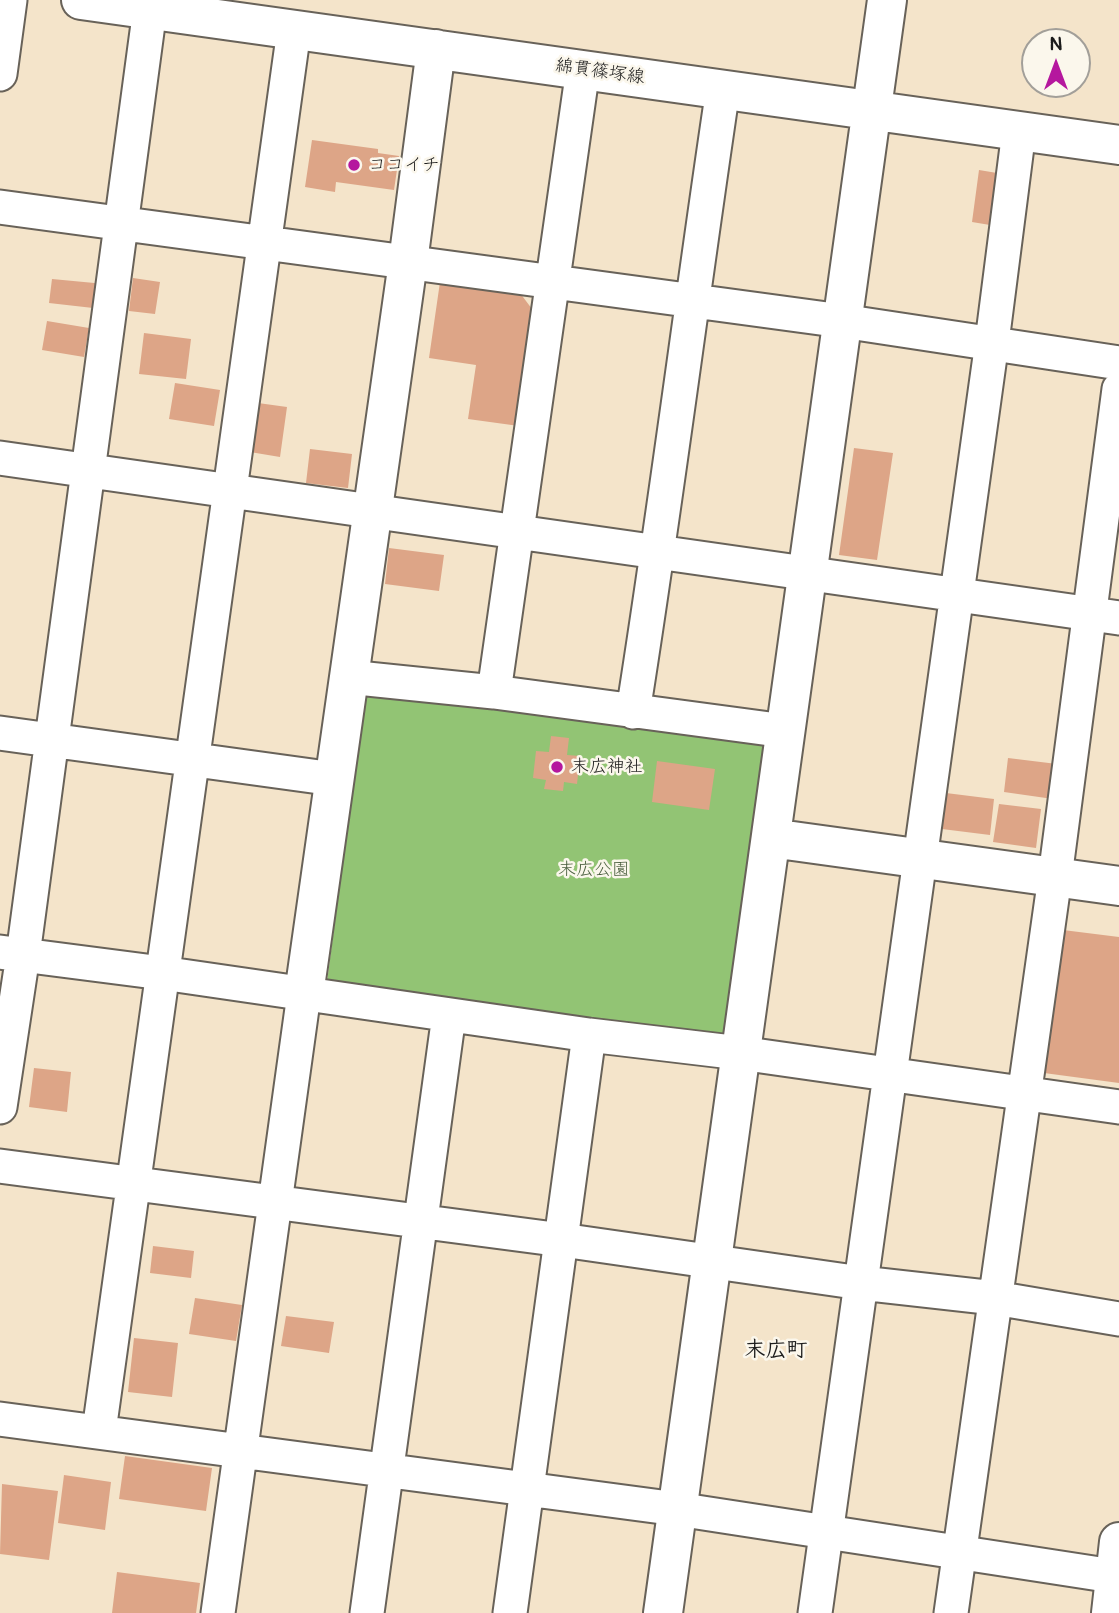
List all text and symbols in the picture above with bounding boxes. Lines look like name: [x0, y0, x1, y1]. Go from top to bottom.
north arrow: [1021, 28, 1091, 98]
text: N: [1050, 32, 1062, 56]
street label: 綿貫篠塚線: [554, 55, 646, 89]
place label: ココイチ: [368, 154, 440, 176]
marker: ココイチ: [346, 157, 362, 173]
place label: 末広神社: [571, 756, 643, 778]
marker: 末広神社: [549, 759, 565, 775]
park label: 末広公園: [558, 859, 630, 881]
district label: 末広町: [745, 1338, 807, 1364]

